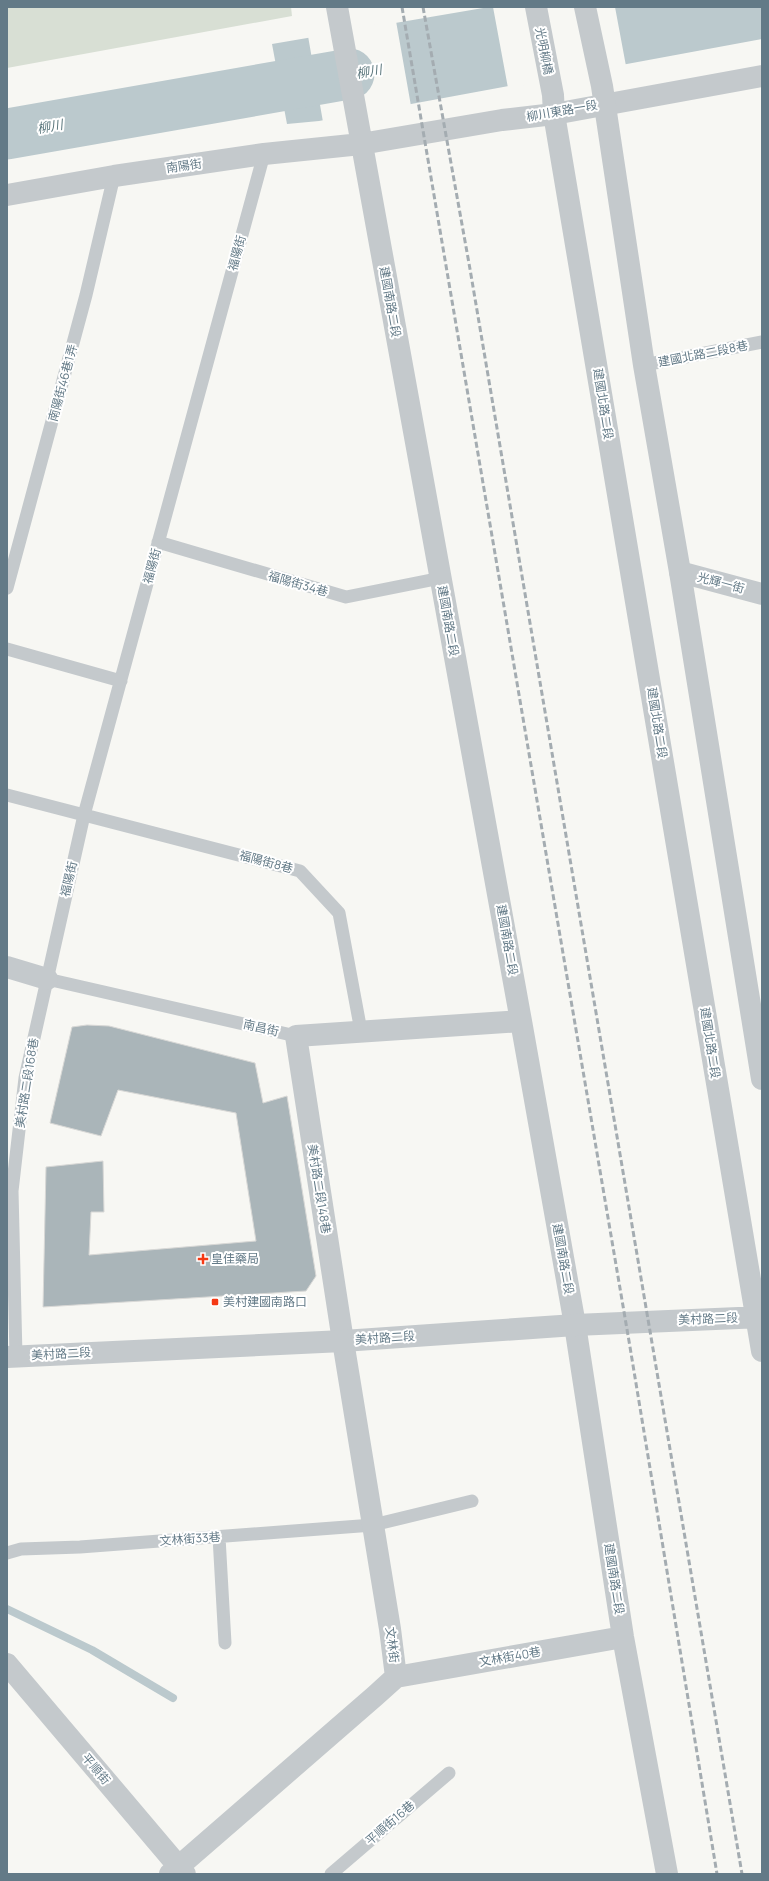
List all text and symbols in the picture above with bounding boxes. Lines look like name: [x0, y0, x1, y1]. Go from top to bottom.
street label: 光明柳橋: [532, 26, 557, 76]
water label: 柳川: [355, 60, 385, 82]
street label: 柳川東路一段: [525, 96, 599, 125]
water label: 柳川: [36, 115, 66, 137]
street label: 南陽街: [165, 155, 203, 176]
street label: 福陽街: [224, 233, 249, 272]
street label: 建國南路二段: [376, 265, 405, 339]
street label: 建國北路二段8巷: [657, 336, 749, 371]
street label: 南陽街46巷1弄: [44, 342, 81, 423]
street label: 建國北路二段: [589, 367, 618, 441]
street label: 福陽街: [139, 546, 164, 585]
street label: 福陽街34巷: [266, 567, 330, 600]
street label: 光輝一街: [696, 568, 747, 597]
street label: 建國南路二段: [434, 584, 463, 658]
street label: 建國北路二段: [643, 686, 672, 760]
street label: 福陽街8巷: [237, 846, 295, 877]
street label: 福陽街: [56, 859, 81, 898]
street label: 建國南路二段: [493, 903, 522, 977]
street label: 建國北路二段: [696, 1006, 725, 1080]
street label: 南昌街: [242, 1015, 281, 1040]
street label: 美村路二段168巷: [11, 1037, 42, 1129]
street label: 美村路二段148巷: [304, 1143, 335, 1235]
street label: 建國南路二段: [549, 1222, 578, 1296]
place label: 皇佳藥局: [211, 1250, 259, 1267]
marker: 皇佳藥局: [198, 1254, 208, 1264]
place label: 美村建國南路口: [223, 1293, 307, 1310]
marker: 美村建國南路口: [210, 1297, 220, 1307]
street label: 美村路二段: [678, 1309, 738, 1328]
street label: 美村路二段: [354, 1327, 415, 1348]
street label: 美村路二段: [31, 1343, 91, 1364]
street label: 文林街33巷: [159, 1528, 221, 1549]
street label: 建國南路二段: [600, 1542, 629, 1616]
street label: 文林街: [382, 1626, 403, 1664]
street label: 文林街40巷: [478, 1643, 542, 1670]
street label: 平順街: [78, 1749, 114, 1788]
street label: 平順街16巷: [361, 1796, 418, 1849]

